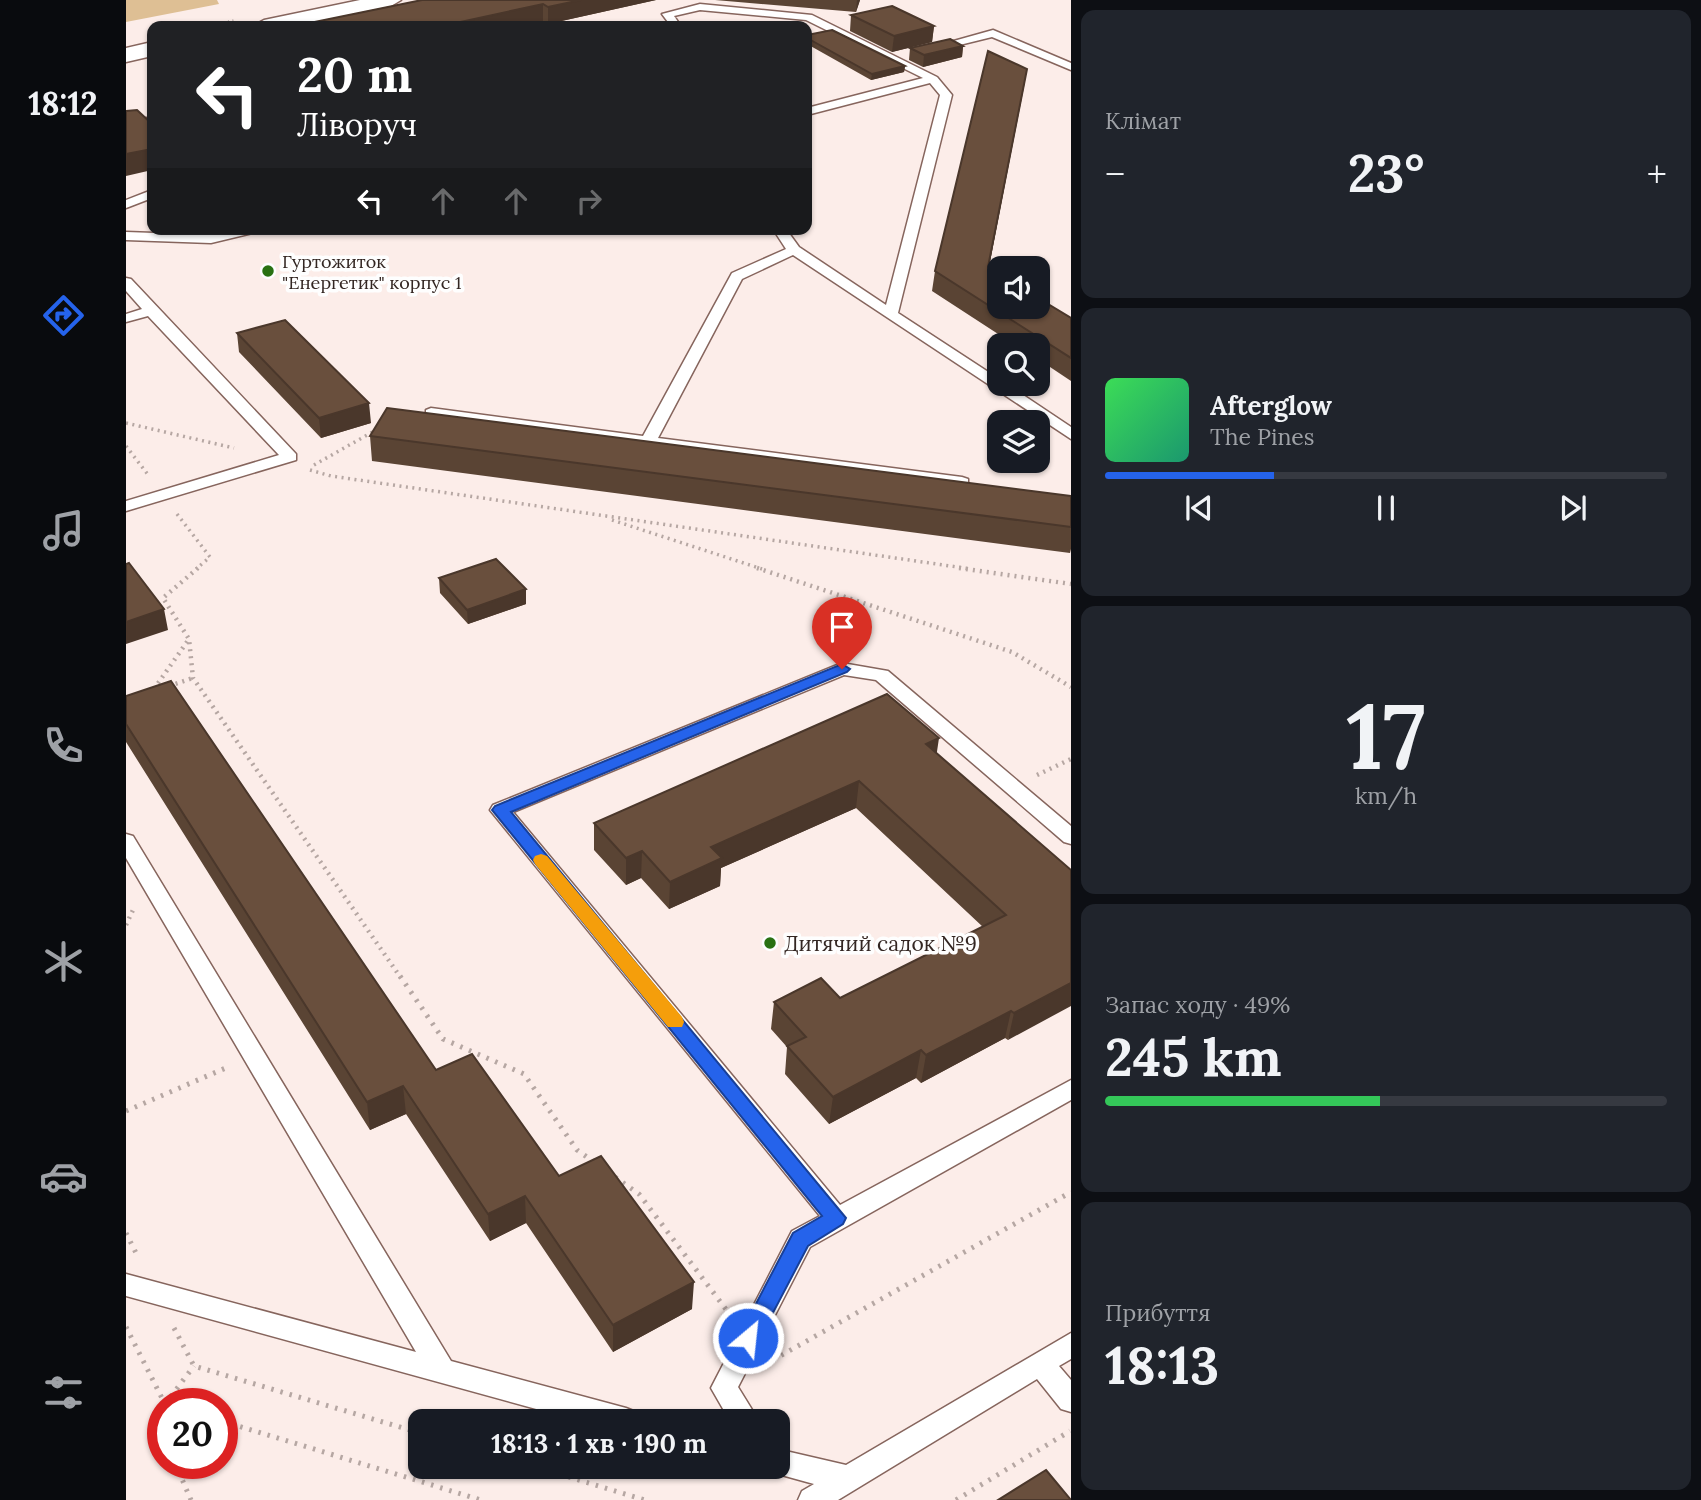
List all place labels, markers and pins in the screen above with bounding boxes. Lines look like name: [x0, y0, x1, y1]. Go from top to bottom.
place label: Гуртожиток "Енергетик" корпус 1: [282, 250, 462, 294]
marker: Гуртожиток "Енергетик" корпус 1: [260, 263, 276, 279]
pin: [812, 597, 872, 669]
place label: Дитячий садок №9: [784, 930, 977, 957]
marker: Дитячий садок №9: [762, 935, 778, 951]

